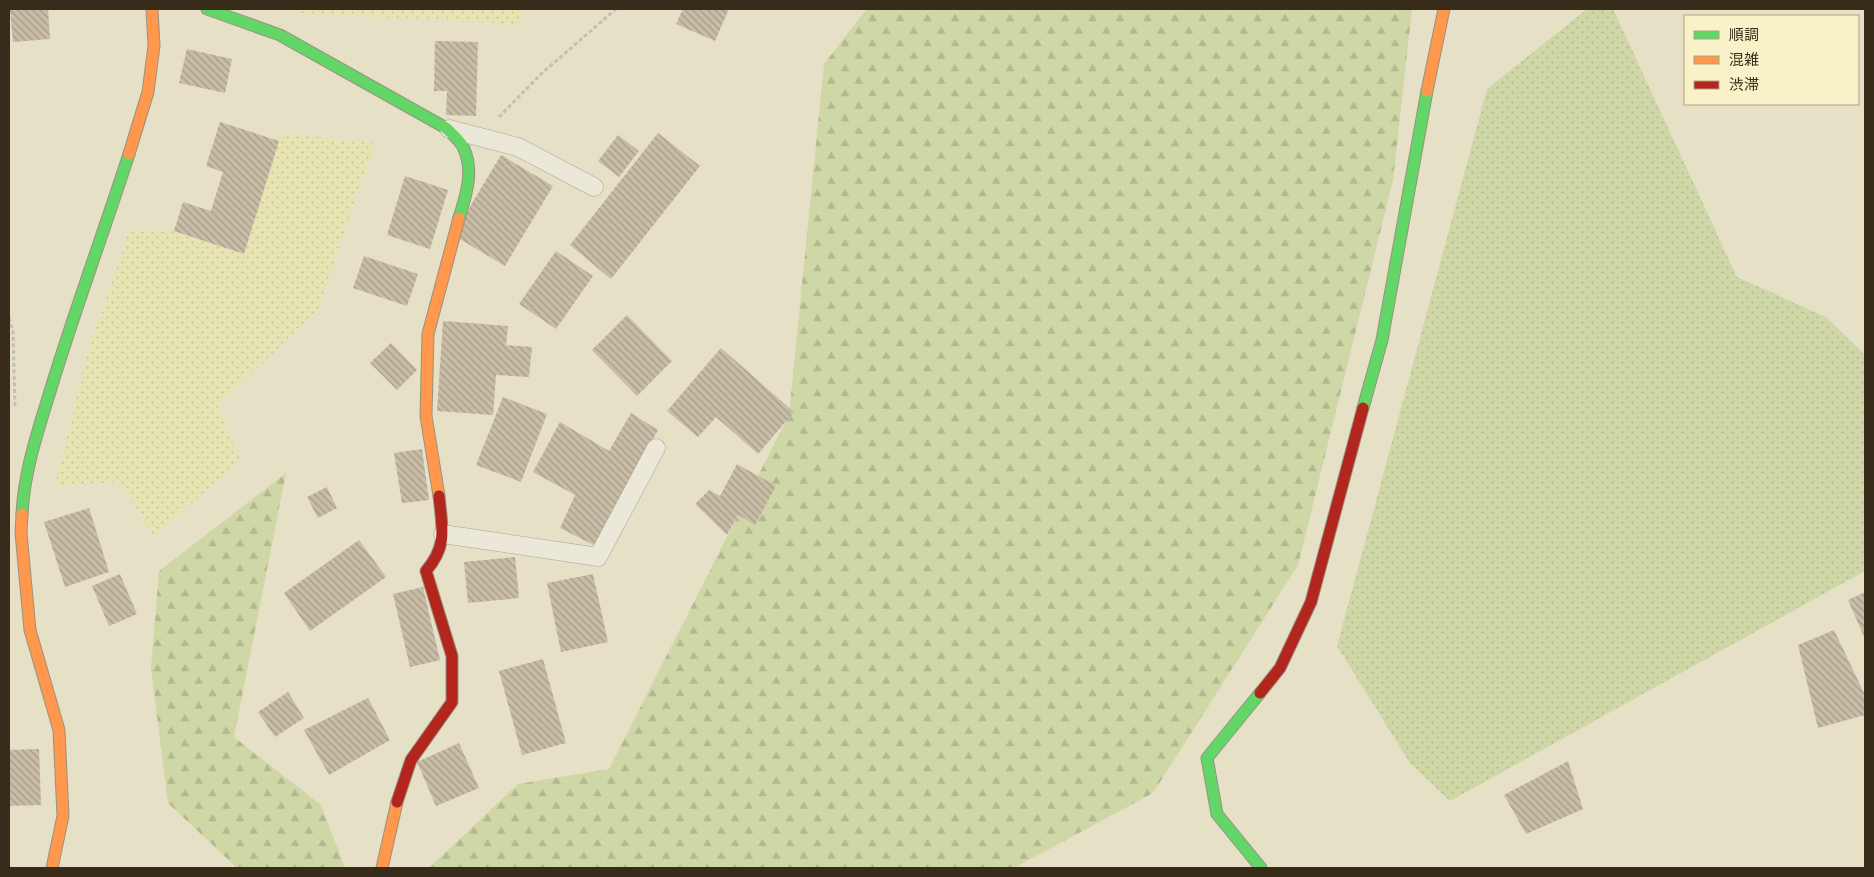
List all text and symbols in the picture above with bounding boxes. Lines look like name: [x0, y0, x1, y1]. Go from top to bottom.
legend: [1684, 15, 1859, 105]
text: 順調: [1729, 24, 1759, 44]
text: 混雑: [1729, 49, 1759, 69]
text: 渋滞: [1729, 74, 1759, 94]

